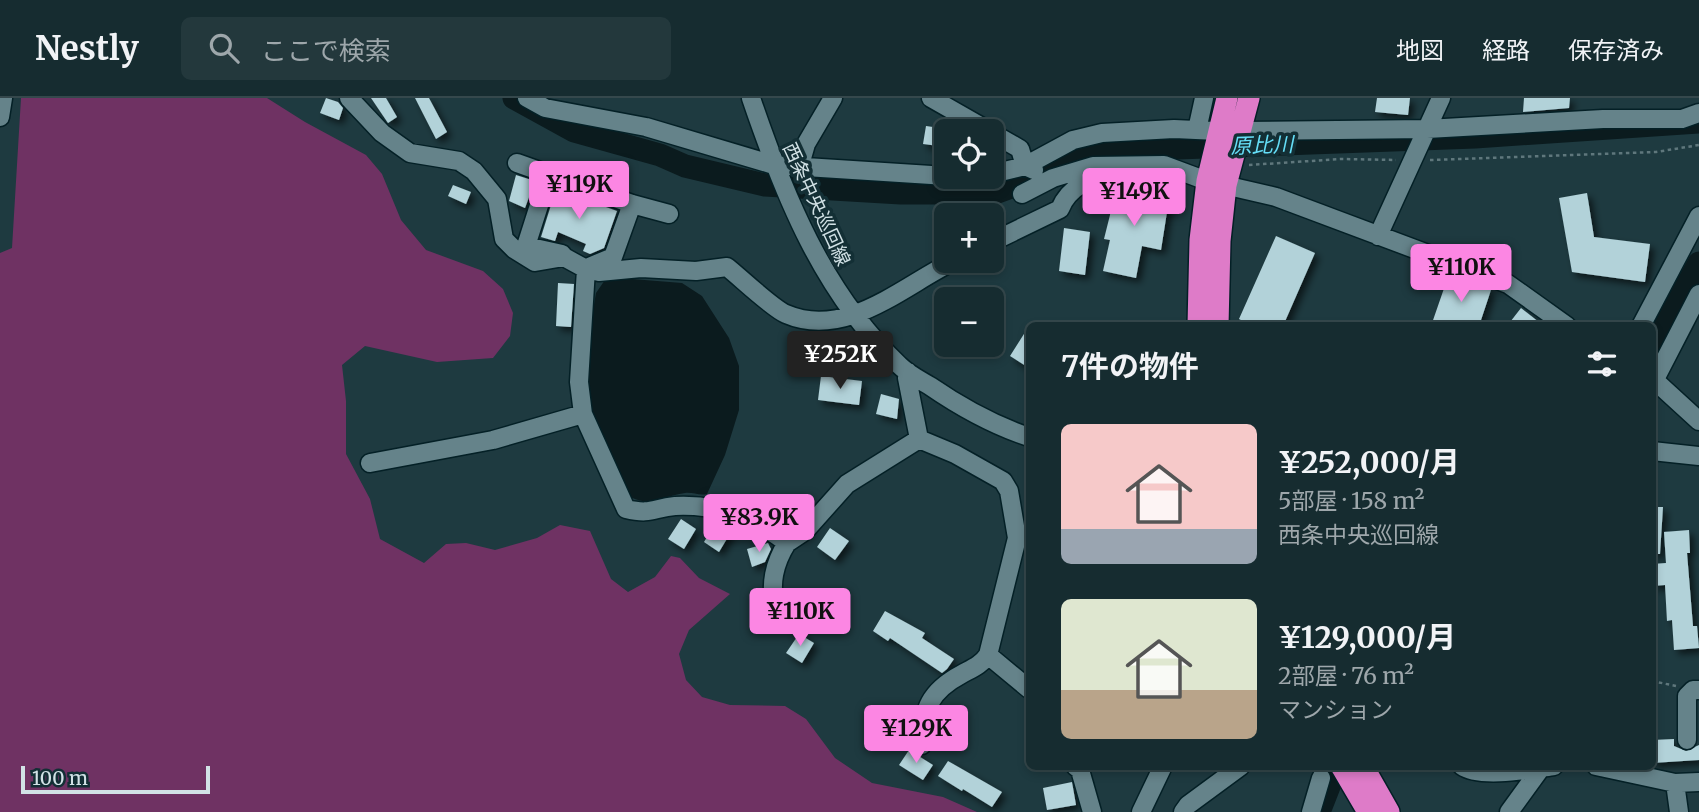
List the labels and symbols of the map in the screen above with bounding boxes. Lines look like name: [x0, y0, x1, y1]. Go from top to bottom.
water label: 原比川: [1230, 130, 1296, 160]
street label: 西条中央巡回線: [778, 139, 856, 269]
pin: ¥119K: [530, 162, 628, 221]
pin: ¥149K: [1085, 169, 1183, 228]
pin: ¥110K: [1412, 244, 1510, 304]
pin: ¥252K: [791, 331, 889, 391]
pin: ¥83.9K: [702, 494, 816, 554]
pin: ¥110K: [751, 588, 849, 648]
pin: ¥129K: [867, 706, 965, 765]
scale bar: [21, 763, 210, 795]

